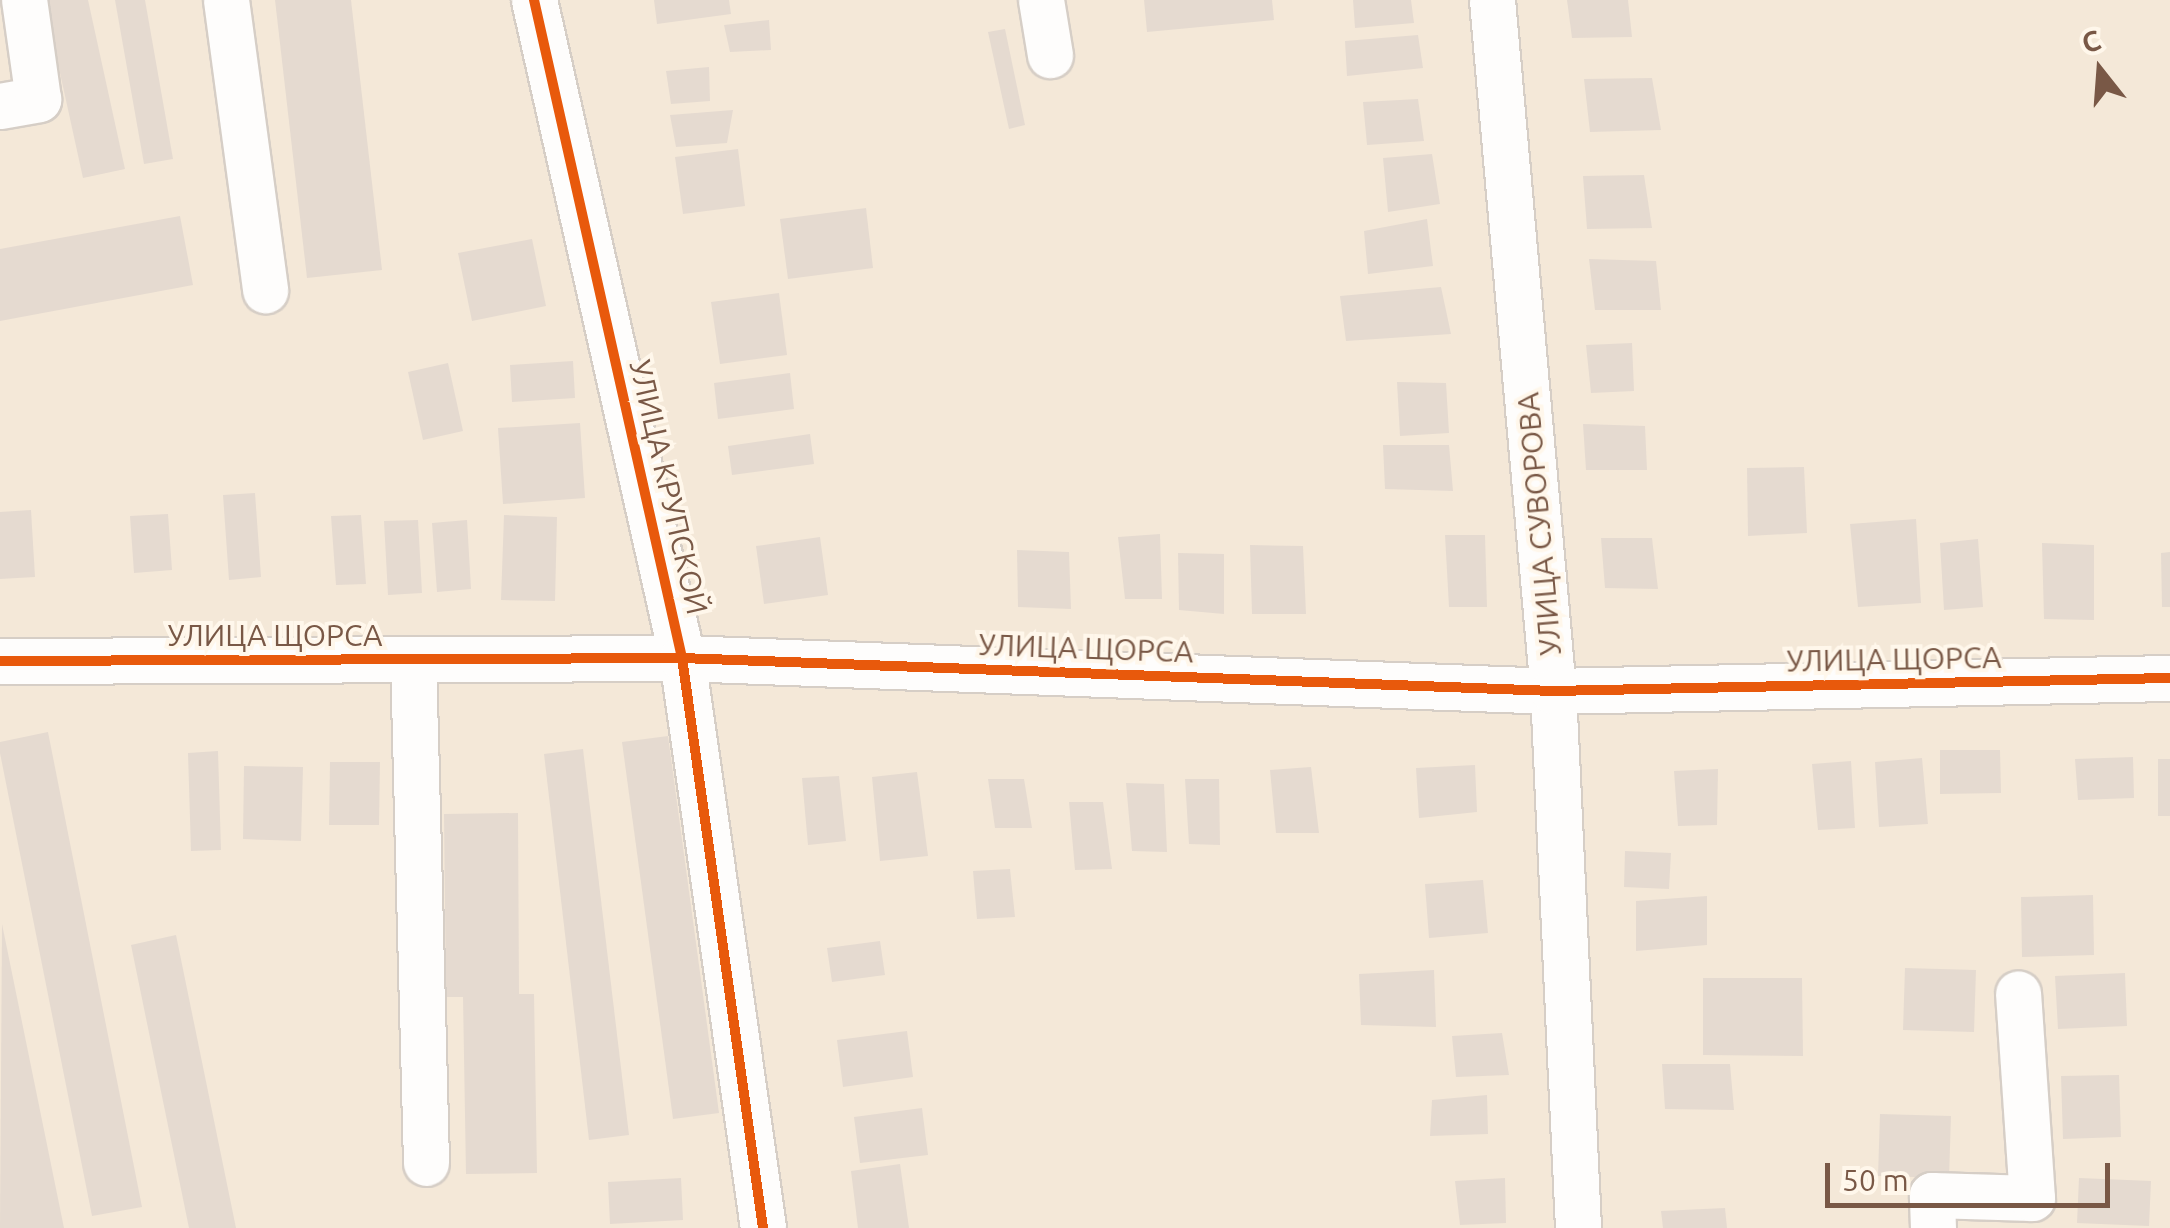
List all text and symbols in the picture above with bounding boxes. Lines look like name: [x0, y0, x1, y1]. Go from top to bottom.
north arrow: [2050, 20, 2150, 120]
text: С: [2078, 23, 2104, 58]
street label: УЛИЦА КРУПСКОЙ: [622, 356, 716, 618]
street label: УЛИЦА СУВОРОВА: [1510, 391, 1568, 657]
street label: УЛИЦА ЩОРСА: [168, 617, 382, 653]
street label: УЛИЦА ЩОРСА: [978, 626, 1194, 670]
street label: УЛИЦА ЩОРСА: [1786, 639, 2002, 679]
scale bar: [1830, 1143, 2115, 1205]
text: 50 m: [1842, 1163, 1909, 1197]

